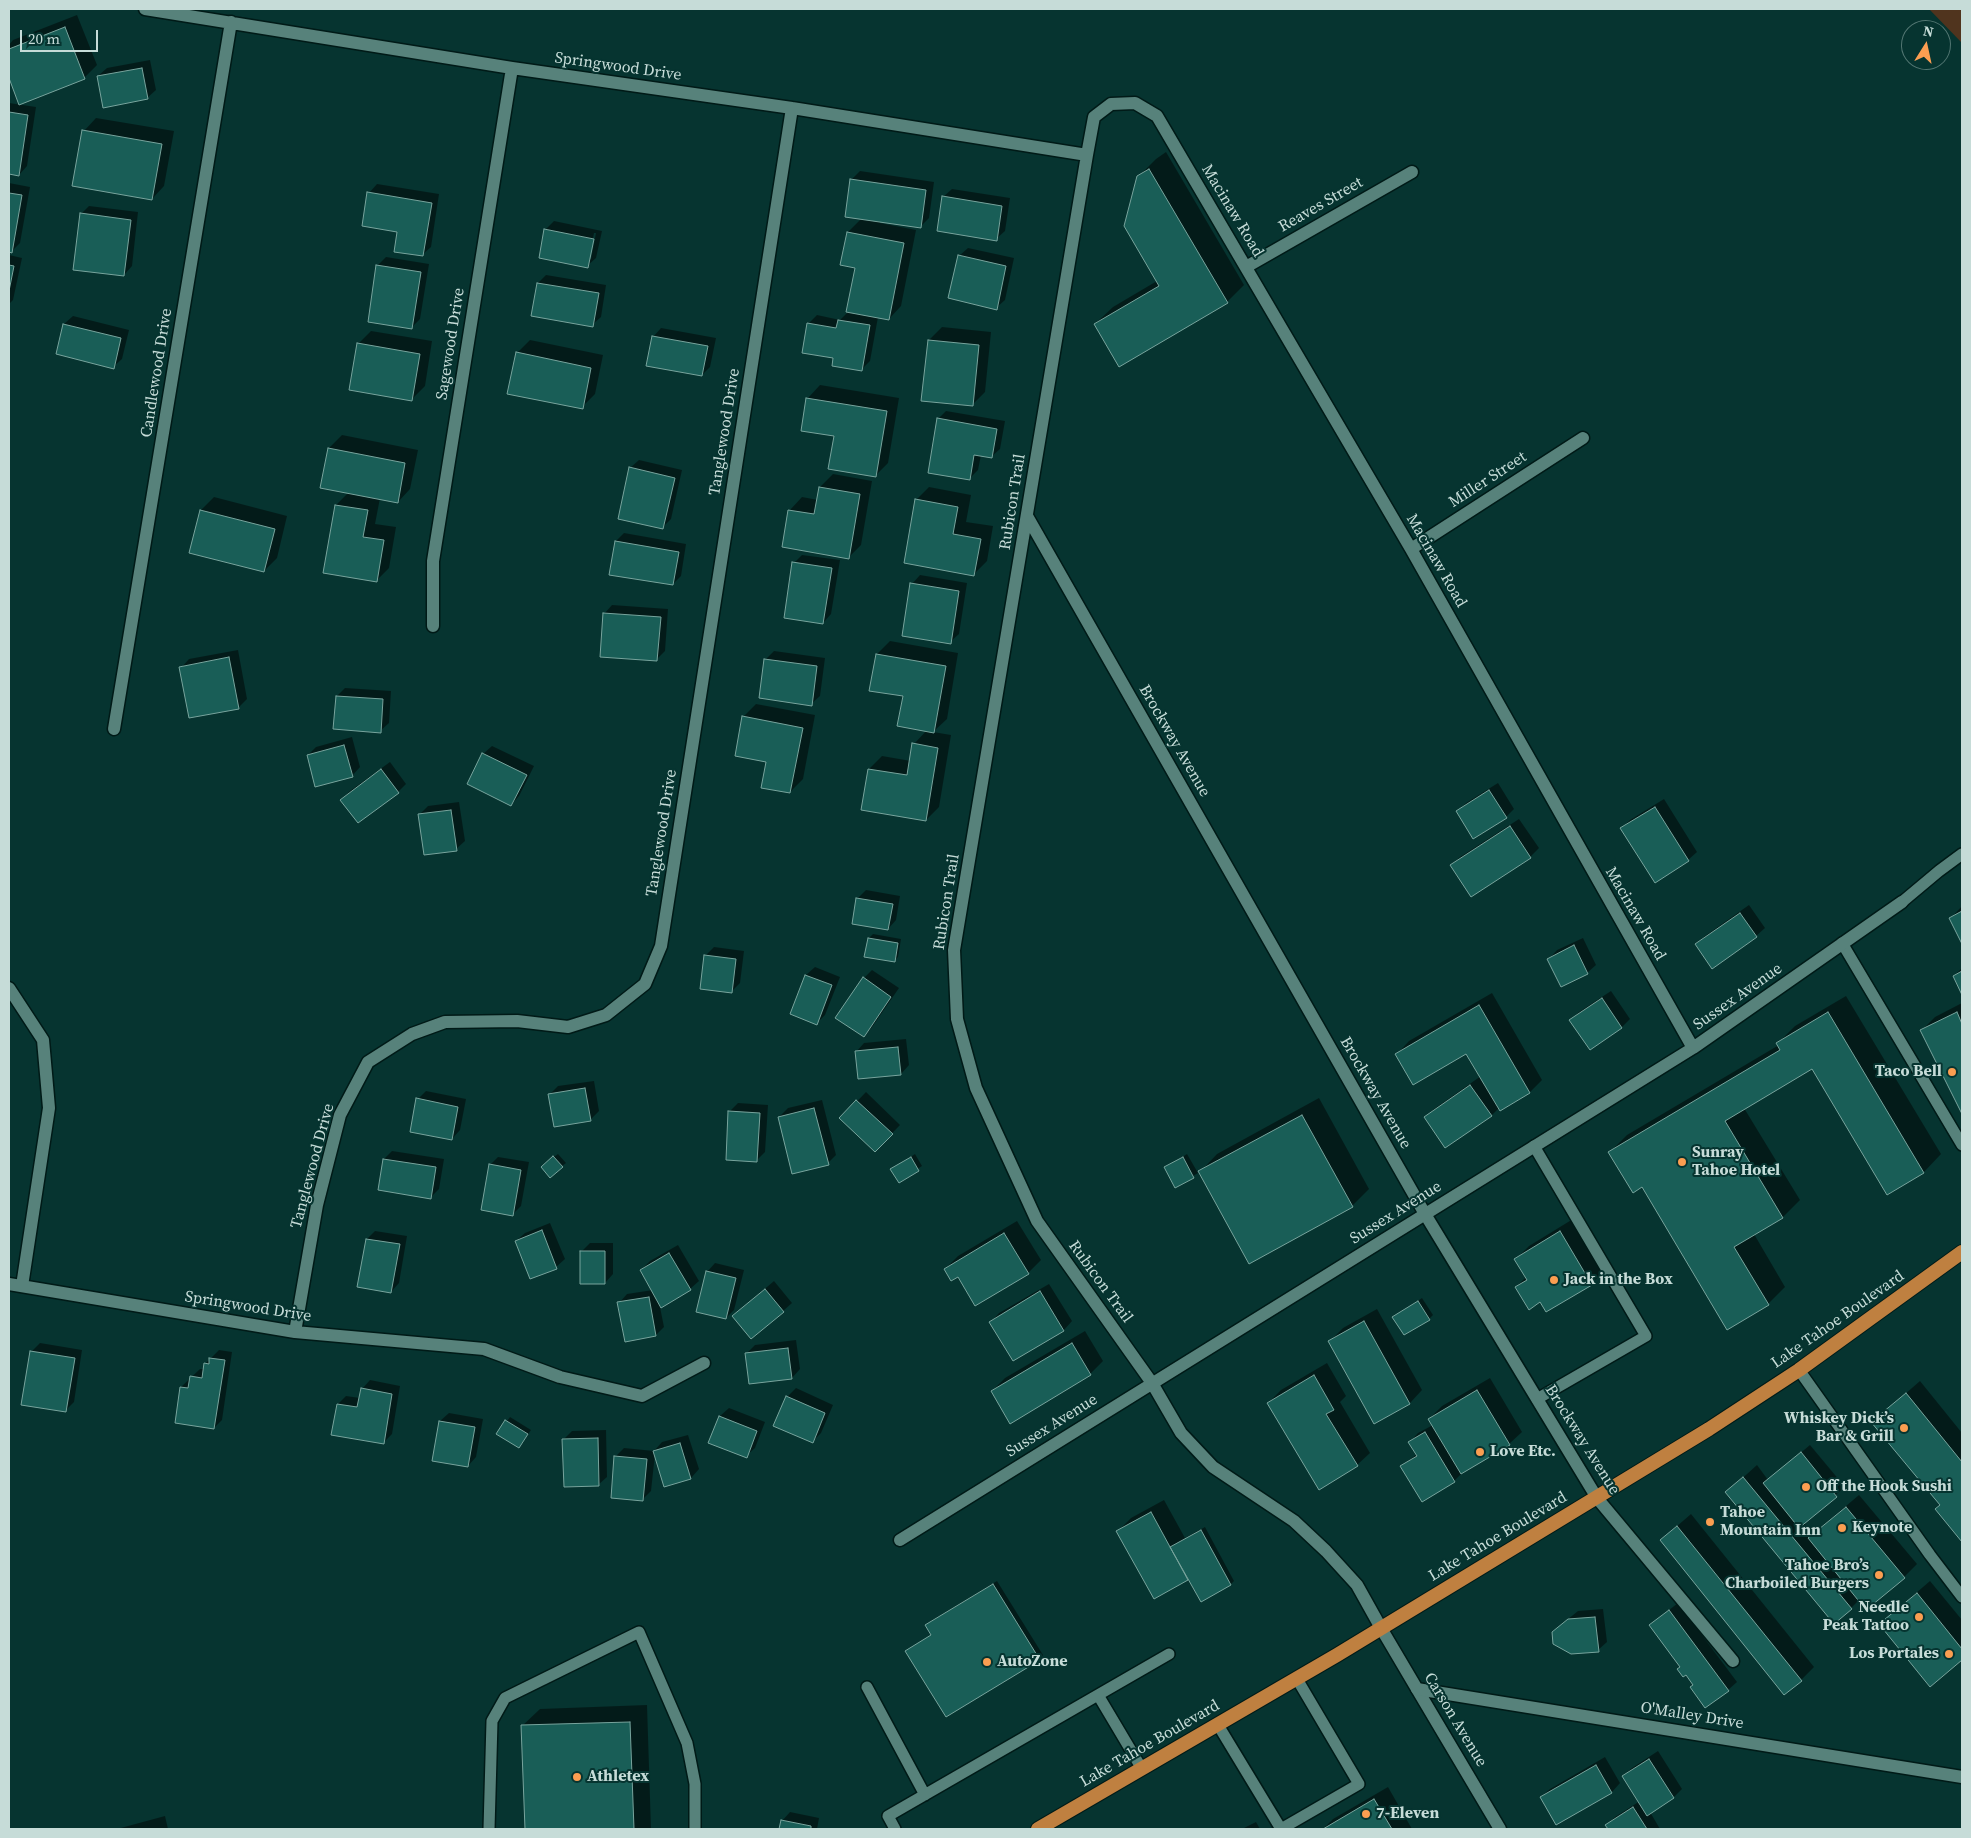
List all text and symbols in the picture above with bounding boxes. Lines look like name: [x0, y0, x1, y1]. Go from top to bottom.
scale bar: [22, 20, 100, 52]
north arrow: [1901, 20, 1951, 70]
text: N: [1922, 20, 1935, 42]
text: 20 m: [28, 28, 60, 49]
street label: Springwood Drive: [553, 49, 683, 85]
street label: Macinaw Road: [1197, 161, 1267, 261]
street label: Reaves Street: [1275, 173, 1367, 237]
street label: Sagewood Drive: [433, 287, 469, 401]
street label: Candlewood Drive: [137, 307, 177, 439]
street label: Tanglewood Drive: [705, 367, 745, 497]
street label: Miller Street: [1446, 448, 1530, 512]
street label: Rubicon Trail: [996, 453, 1030, 551]
street label: Macinaw Road: [1402, 511, 1470, 611]
street label: Brockway Avenue: [1134, 682, 1214, 800]
street label: Tanglewood Drive: [642, 768, 682, 898]
street label: Rubicon Trail: [930, 853, 964, 951]
street label: Macinaw Road: [1601, 864, 1669, 964]
street label: Sussex Avenue: [1690, 959, 1786, 1035]
street label: Brockway Avenue: [1335, 1034, 1415, 1152]
place label: Taco Bell: [1875, 1062, 1942, 1082]
marker: Taco Bell: [1946, 1066, 1958, 1078]
street label: Tanglewood Drive: [287, 1101, 339, 1231]
place label: Sunray Tahoe Hotel: [1692, 1143, 1780, 1181]
marker: Sunray Tahoe Hotel: [1676, 1156, 1688, 1168]
street label: Sussex Avenue: [1347, 1177, 1445, 1249]
street label: Rubicon Trail: [1064, 1237, 1136, 1327]
street label: Lake Tahoe Boulevard: [1768, 1267, 1908, 1373]
place label: Jack in the Box: [1564, 1270, 1673, 1290]
marker: Jack in the Box: [1548, 1274, 1560, 1286]
street label: Springwood Drive: [183, 1288, 313, 1326]
street label: Brockway Avenue: [1540, 1381, 1624, 1499]
street label: Sussex Avenue: [1003, 1390, 1101, 1462]
place label: Whiskey Dick’s Bar & Grill: [1784, 1409, 1894, 1447]
marker: Whiskey Dick’s Bar & Grill: [1898, 1422, 1910, 1434]
place label: Love Etc.: [1490, 1442, 1556, 1462]
marker: Love Etc.: [1474, 1446, 1486, 1458]
place label: Off the Hook Sushi: [1816, 1477, 1952, 1497]
marker: Off the Hook Sushi: [1800, 1481, 1812, 1493]
street label: Lake Tahoe Boulevard: [1425, 1488, 1571, 1586]
place label: Tahoe Mountain Inn: [1720, 1503, 1821, 1541]
marker: Tahoe Mountain Inn: [1704, 1516, 1716, 1528]
place label: Keynote: [1852, 1518, 1912, 1538]
marker: Keynote: [1836, 1522, 1848, 1534]
place label: Tahoe Bro’s Charboiled Burgers: [1725, 1556, 1869, 1594]
marker: Tahoe Bro’s Charboiled Burgers: [1873, 1569, 1885, 1581]
place label: Needle Peak Tattoo: [1823, 1598, 1909, 1636]
marker: Needle Peak Tattoo: [1913, 1611, 1925, 1623]
place label: Los Portales: [1849, 1644, 1939, 1664]
marker: Los Portales: [1943, 1648, 1955, 1660]
place label: AutoZone: [997, 1652, 1068, 1672]
marker: AutoZone: [981, 1656, 993, 1668]
street label: Carson Avenue: [1419, 1669, 1491, 1771]
street label: Lake Tahoe Boulevard: [1077, 1696, 1223, 1792]
street label: O'Malley Drive: [1639, 1698, 1745, 1734]
place label: Athletex: [587, 1767, 649, 1787]
marker: Athletex: [571, 1771, 583, 1783]
place label: 7-Eleven: [1376, 1804, 1439, 1824]
marker: 7-Eleven: [1360, 1808, 1372, 1820]

